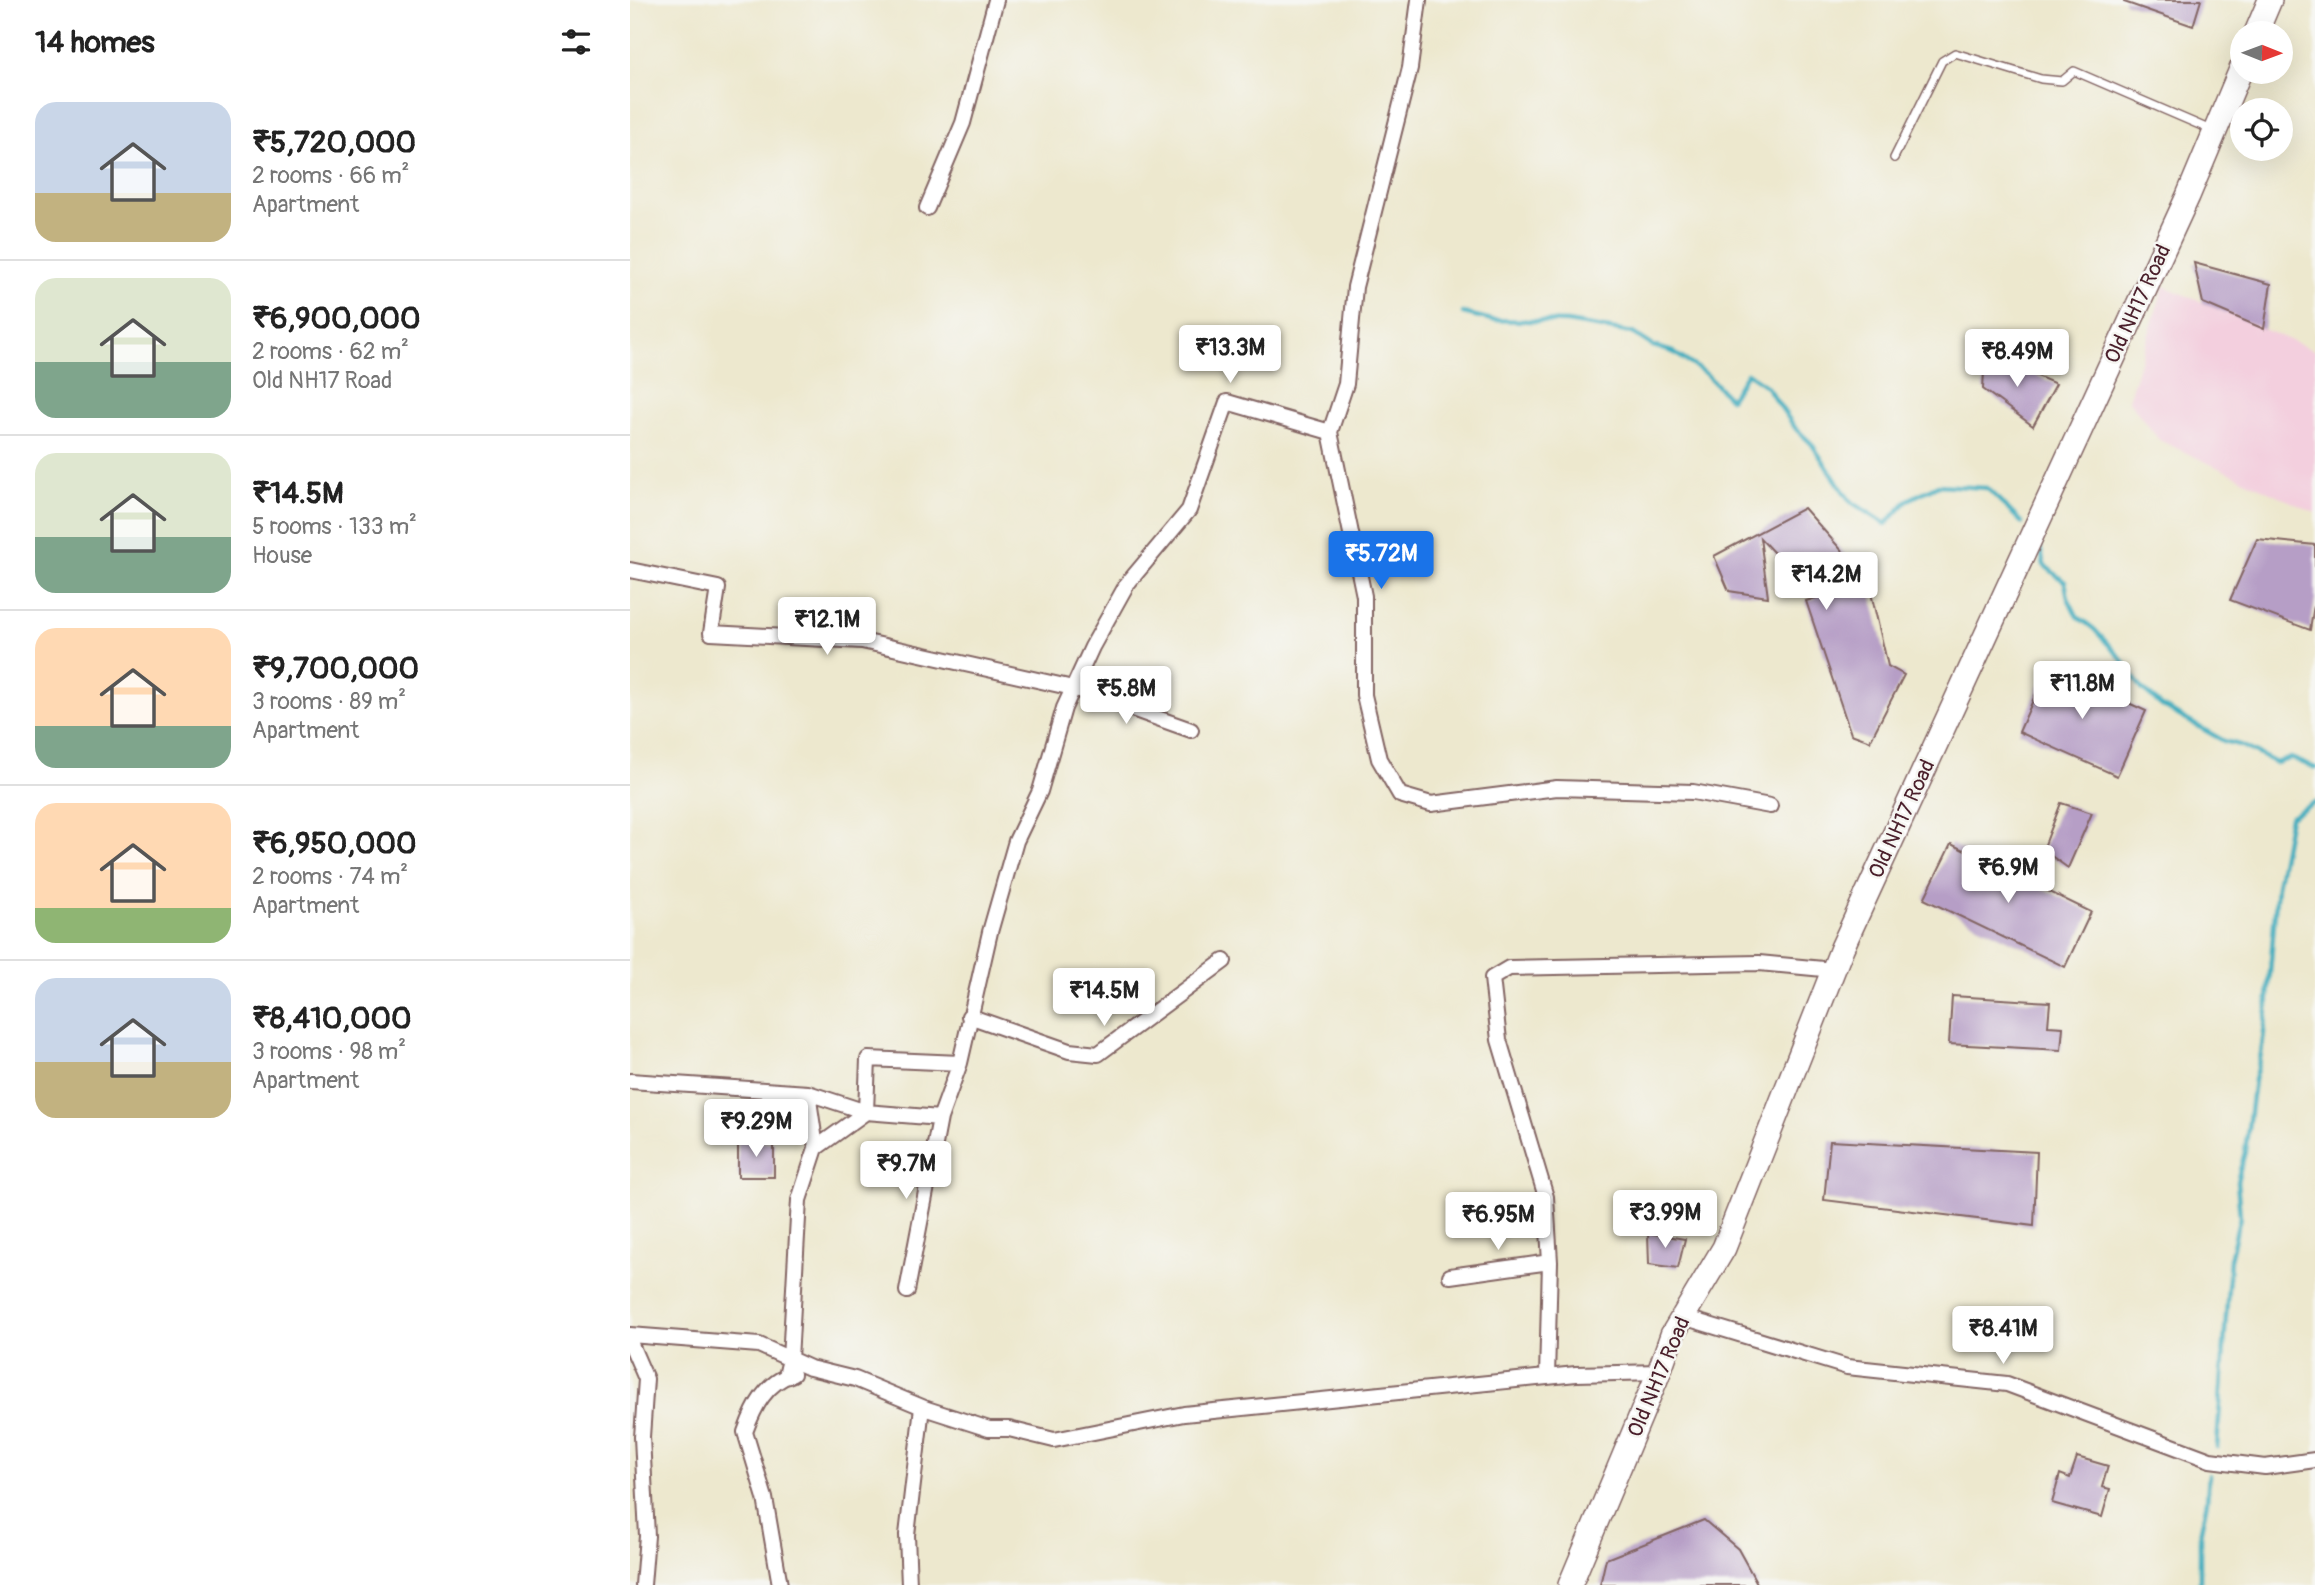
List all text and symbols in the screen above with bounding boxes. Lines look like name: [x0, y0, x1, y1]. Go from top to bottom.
north arrow: [2230, 21, 2292, 84]
map controls: [2230, 21, 2293, 161]
icon: filters: [557, 23, 595, 61]
text: 14 homes: [35, 24, 155, 61]
button: locate: [2230, 98, 2293, 161]
text: ₹5,720,000: [252, 124, 416, 161]
icon: home: [91, 130, 175, 214]
text: 2 rooms · 66 m²: [252, 161, 409, 190]
text: Apartment: [252, 190, 359, 219]
street label: Old NH17 Road: [2099, 240, 2177, 368]
text: ₹6,900,000: [252, 300, 421, 337]
icon: home: [91, 306, 175, 390]
pin: ₹13.3M: [1173, 326, 1287, 385]
pin: ₹8.49M: [1960, 330, 2074, 389]
text: ₹13.3M: [1195, 333, 1265, 362]
text: 2 rooms · 62 m²: [252, 337, 409, 366]
text: ₹8.49M: [1981, 337, 2053, 366]
text: Old NH17 Road: [252, 366, 392, 395]
text: ₹14.5M: [252, 475, 344, 512]
icon: home: [91, 481, 175, 565]
text: 5 rooms · 133 m²: [252, 512, 417, 541]
pin: ₹5.72M: [1324, 532, 1438, 591]
text: ₹5.72M: [1345, 539, 1417, 568]
text: House: [252, 541, 312, 570]
pin: ₹14.2M: [1769, 552, 1883, 612]
text: ₹14.2M: [1791, 560, 1861, 589]
pin: ₹12.1M: [770, 598, 884, 657]
text: ₹12.1M: [794, 605, 860, 634]
text: ₹9,700,000: [252, 650, 419, 687]
icon: home: [91, 656, 175, 740]
pin: ₹11.8M: [2025, 662, 2139, 721]
pin: ₹5.8M: [1077, 666, 1175, 726]
text: ₹11.8M: [2050, 669, 2114, 698]
text: ₹5.8M: [1096, 674, 1156, 703]
text: 3 rooms · 89 m²: [252, 687, 406, 716]
text: Apartment: [252, 716, 359, 745]
street label: Old NH17 Road: [1863, 755, 1941, 883]
text: ₹6,950,000: [252, 825, 416, 862]
icon: home: [91, 831, 175, 915]
pin: ₹6.9M: [1959, 846, 2057, 905]
text: ₹6.9M: [1978, 853, 2038, 882]
text: 2 rooms · 74 m²: [252, 862, 408, 891]
text: Apartment: [252, 891, 359, 920]
pin: ₹14.5M: [1047, 968, 1161, 1028]
text: ₹14.5M: [1069, 976, 1139, 1005]
text: ₹8,410,000: [252, 1000, 411, 1037]
icon: home: [91, 1006, 175, 1090]
text: 3 rooms · 98 m²: [252, 1037, 406, 1066]
text: Apartment: [252, 1066, 359, 1095]
pin: ₹9.29M: [699, 1100, 813, 1159]
text: ₹9.29M: [720, 1107, 792, 1136]
pin: ₹9.7M: [857, 1142, 955, 1201]
text: ₹9.7M: [876, 1149, 936, 1178]
pin: ₹3.99M: [1608, 1190, 1722, 1250]
pin: ₹6.95M: [1441, 1192, 1555, 1252]
text: ₹3.99M: [1629, 1198, 1701, 1227]
text: ₹6.95M: [1461, 1200, 1535, 1229]
pin: ₹8.41M: [1946, 1306, 2060, 1366]
street label: Old NH17 Road: [1622, 1313, 1696, 1441]
text: ₹8.41M: [1968, 1314, 2038, 1343]

